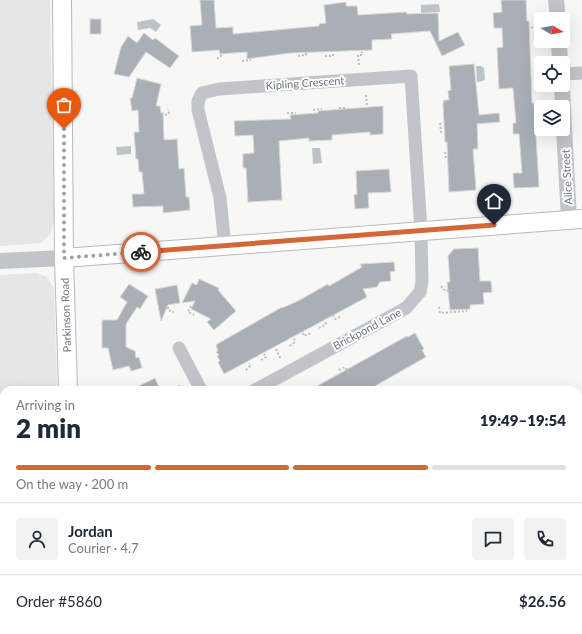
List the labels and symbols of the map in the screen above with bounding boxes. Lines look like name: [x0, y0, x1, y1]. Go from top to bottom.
north arrow: [534, 12, 570, 48]
street label: Kipling Crescent: [265, 73, 345, 92]
pin: [47, 88, 81, 129]
street label: Alice Street: [559, 149, 574, 205]
pin: [477, 184, 511, 225]
courier: [121, 232, 161, 272]
street label: Parkinson Road: [58, 278, 73, 353]
street label: Brickpond Lane: [331, 305, 403, 352]

